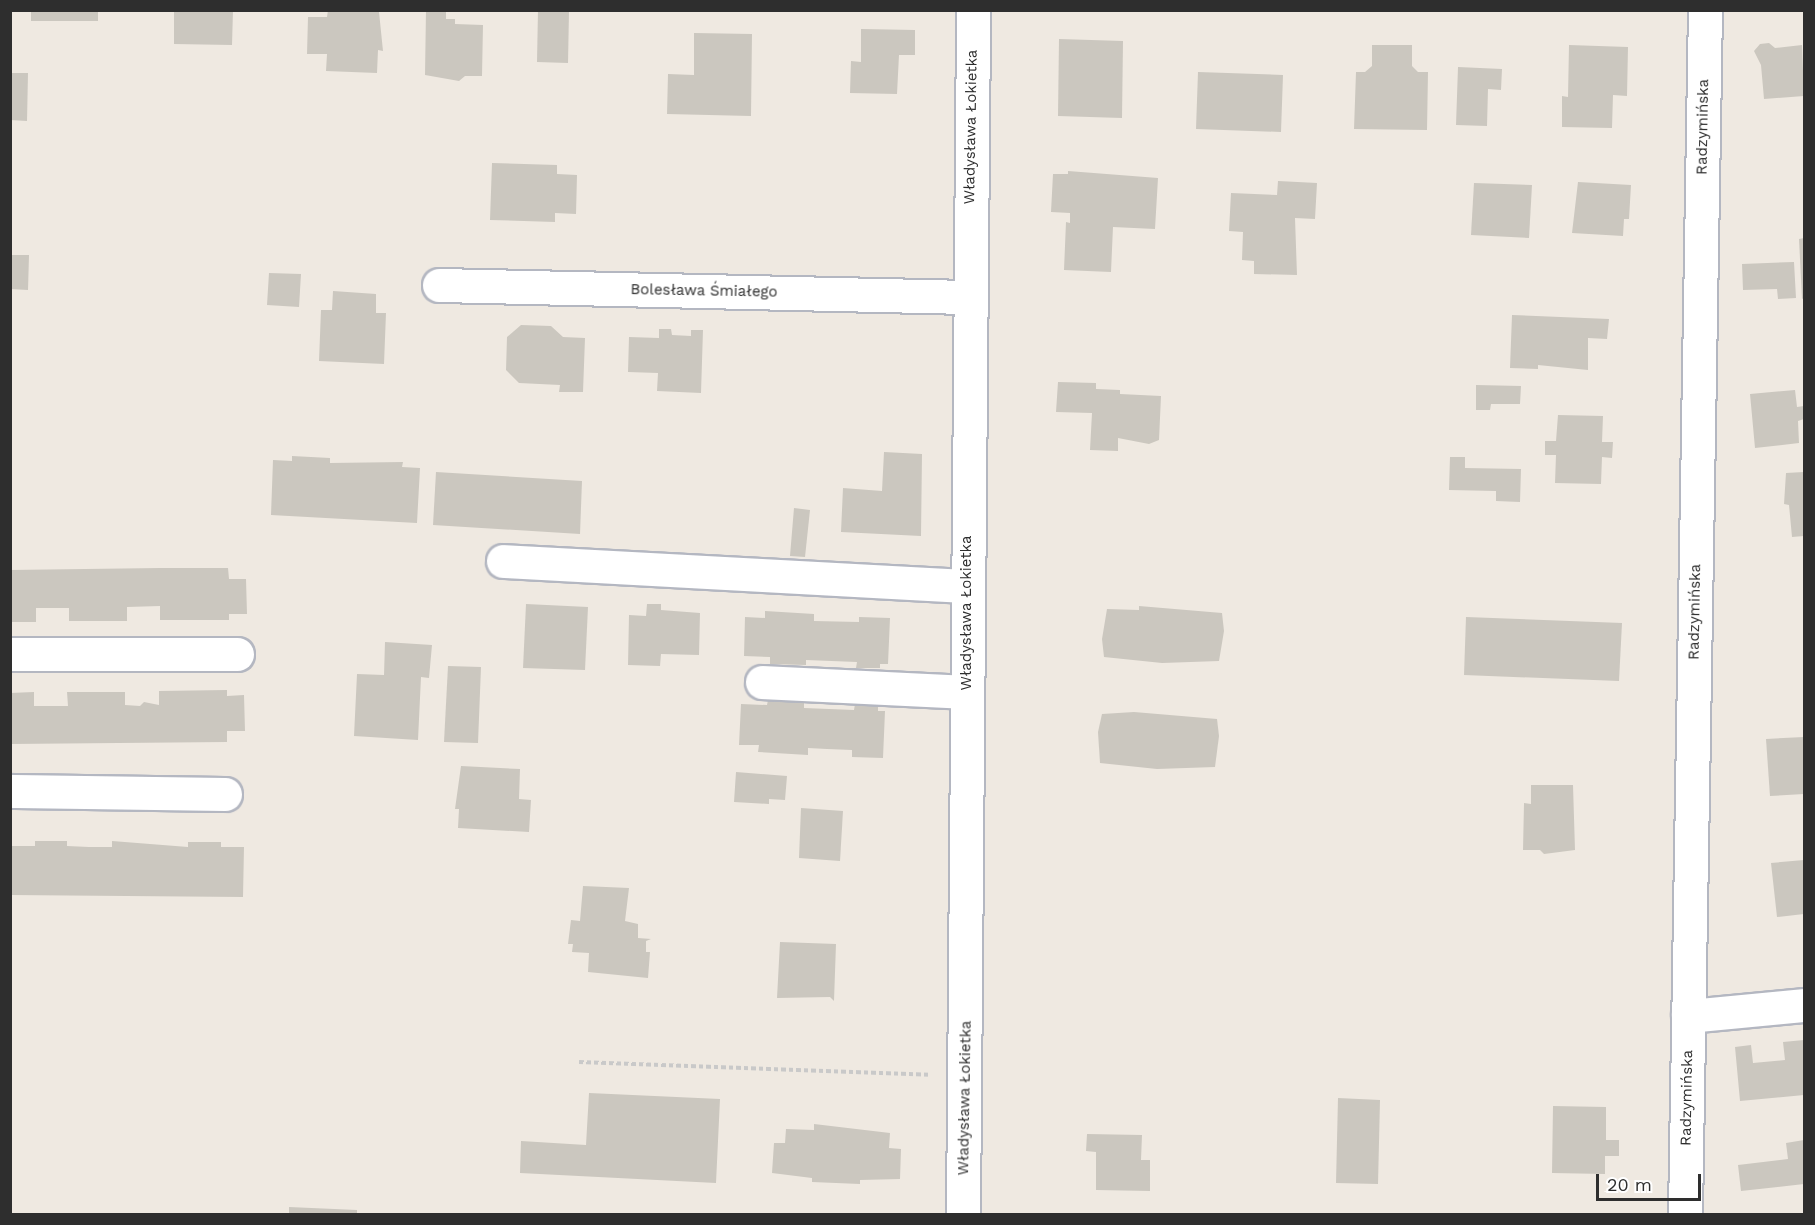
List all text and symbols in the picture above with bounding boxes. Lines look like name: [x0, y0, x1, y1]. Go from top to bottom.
street label: Władysława Łokietka: [961, 49, 981, 205]
street label: Radzymińska: [1693, 79, 1713, 175]
street label: Bolesława Śmiałego: [630, 281, 778, 301]
street label: Władysława Łokietka: [958, 535, 976, 691]
street label: Radzymińska: [1685, 564, 1705, 660]
street label: Władysława Łokietka: [955, 1020, 975, 1176]
street label: Radzymińska: [1677, 1050, 1697, 1146]
scale bar: [1599, 1162, 1704, 1200]
text: 20 m: [1607, 1174, 1652, 1195]

